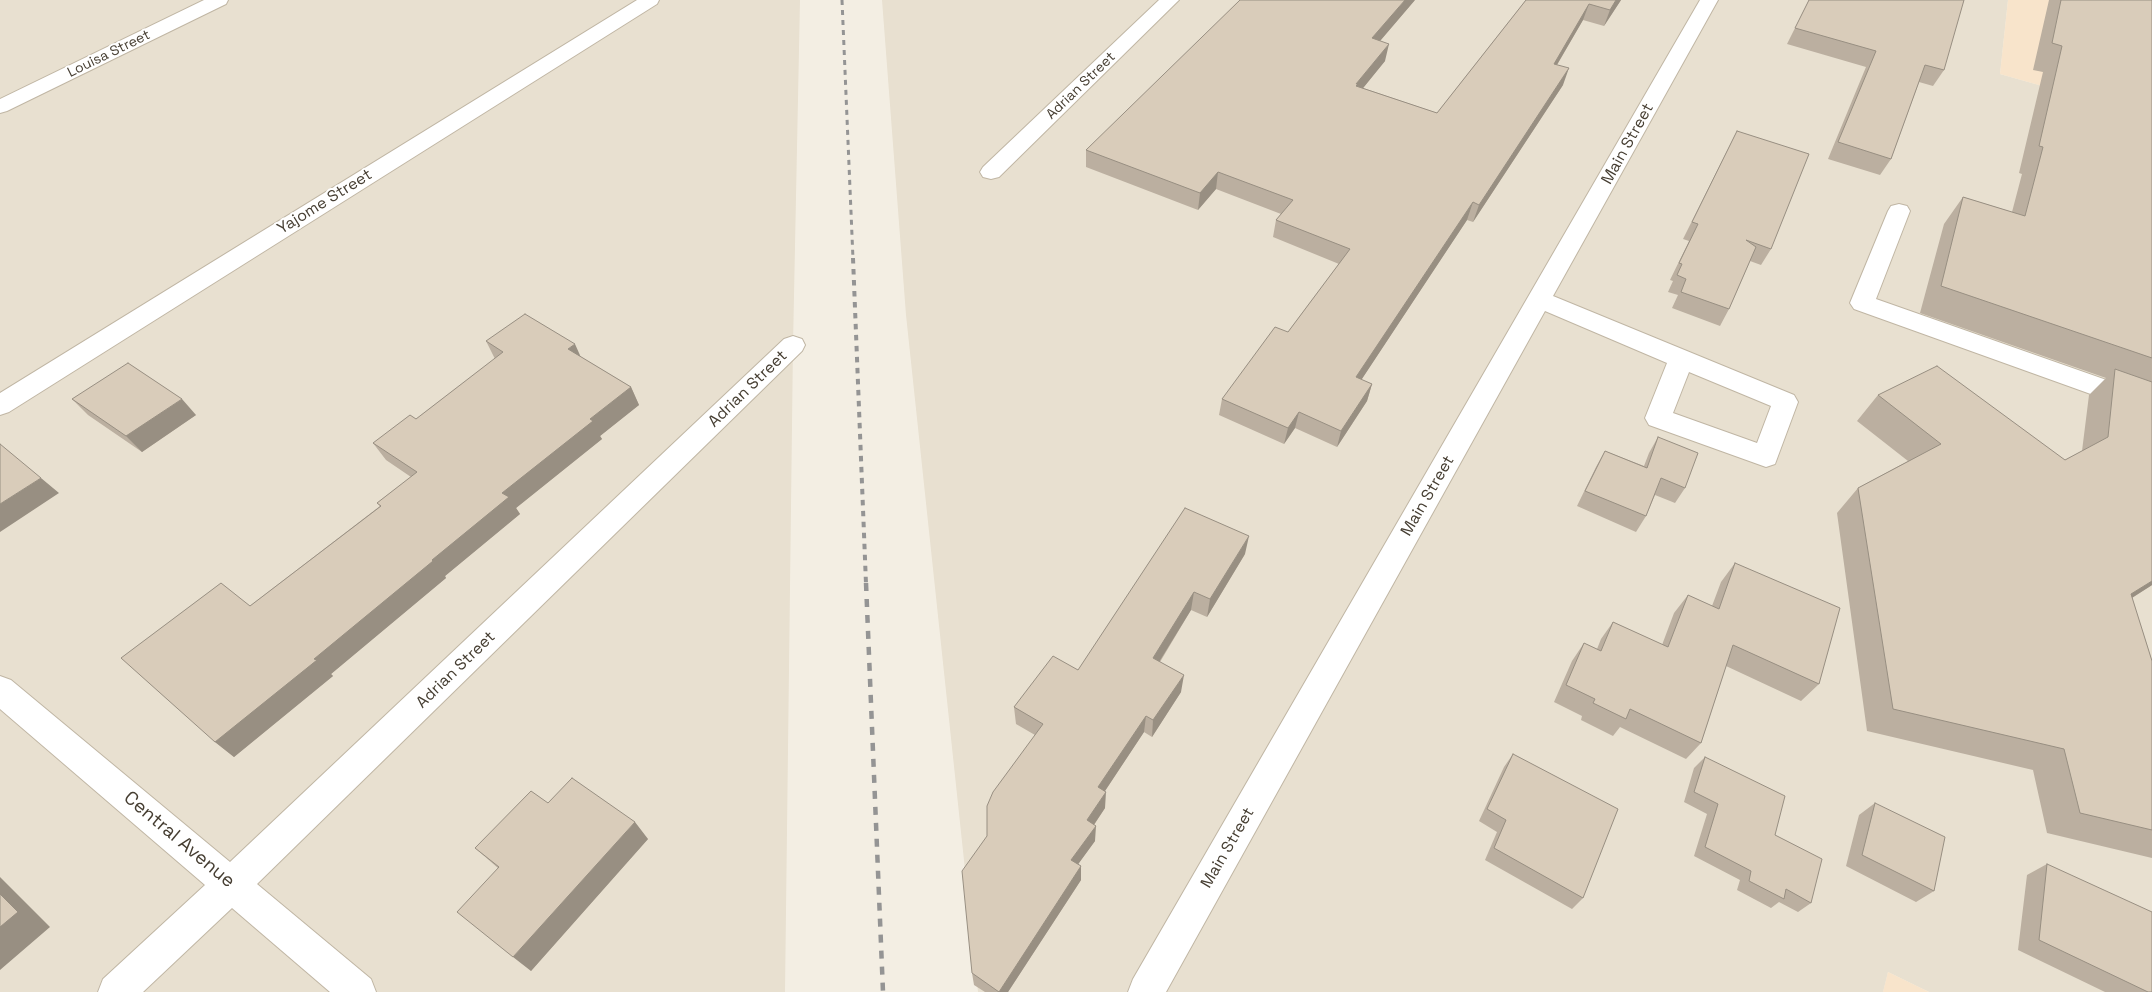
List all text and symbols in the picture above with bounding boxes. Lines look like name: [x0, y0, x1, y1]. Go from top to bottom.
street label: Louisa Street: [65, 27, 153, 81]
street label: Adrian Street: [1043, 49, 1119, 123]
street label: Main Street: [1598, 100, 1658, 188]
street label: Yajome Street: [274, 165, 376, 239]
street label: Adrian Street: [705, 347, 791, 431]
street label: Main Street: [1397, 452, 1459, 540]
street label: Adrian Street: [413, 628, 499, 712]
street label: Central Avenue: [119, 787, 239, 893]
street label: Main Street: [1197, 804, 1259, 892]

